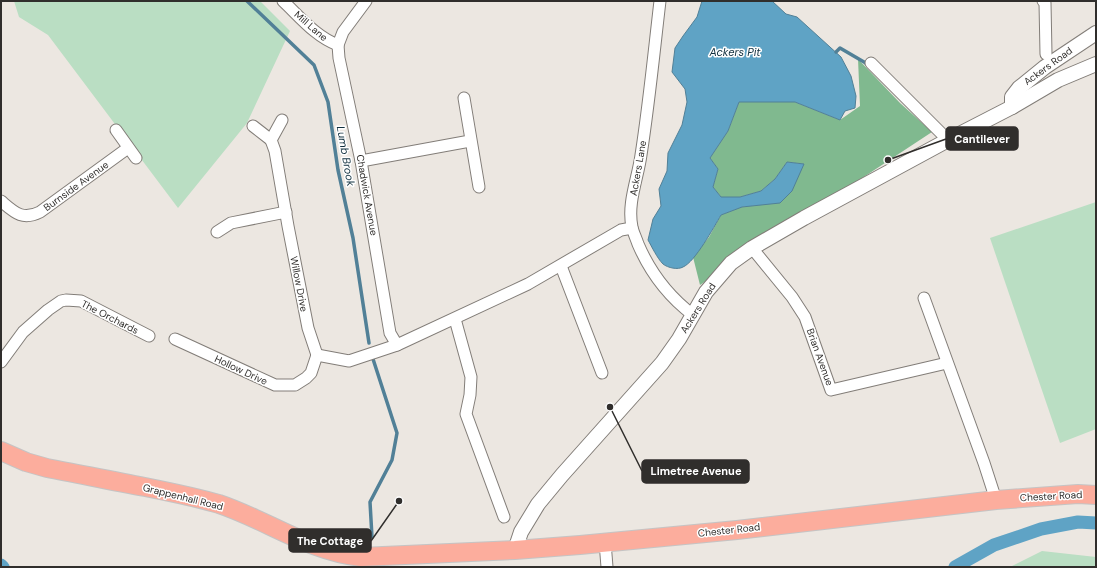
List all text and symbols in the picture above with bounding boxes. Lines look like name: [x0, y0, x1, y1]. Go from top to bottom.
street label: Mill Lane: [292, 8, 331, 44]
street label: Ackers Road: [1021, 44, 1075, 88]
water label: Ackers Pit: [708, 45, 761, 59]
water label: Lumb Brook: [334, 125, 358, 188]
callout: Cantilever: [946, 127, 1018, 150]
text: Cantilever: [954, 132, 1010, 146]
street label: Ackers Lane: [627, 139, 649, 197]
street label: Chadwick Avenue: [353, 153, 381, 237]
street label: Burnside Avenue: [41, 158, 111, 214]
street label: Willow Drive: [287, 255, 311, 313]
street label: Ackers Road: [677, 280, 719, 336]
street label: The Orchards: [79, 297, 141, 337]
street label: Brian Avenue: [804, 327, 836, 388]
street label: Hollow Drive: [212, 352, 270, 388]
callout: Limetree Avenue: [642, 460, 749, 483]
text: Limetree Avenue: [651, 464, 742, 478]
street label: Grappenhall Road: [142, 481, 224, 513]
street label: Chester Road: [1019, 488, 1083, 504]
street label: Chester Road: [697, 520, 761, 540]
callout: The Cottage: [289, 529, 371, 552]
text: The Cottage: [297, 534, 363, 548]

